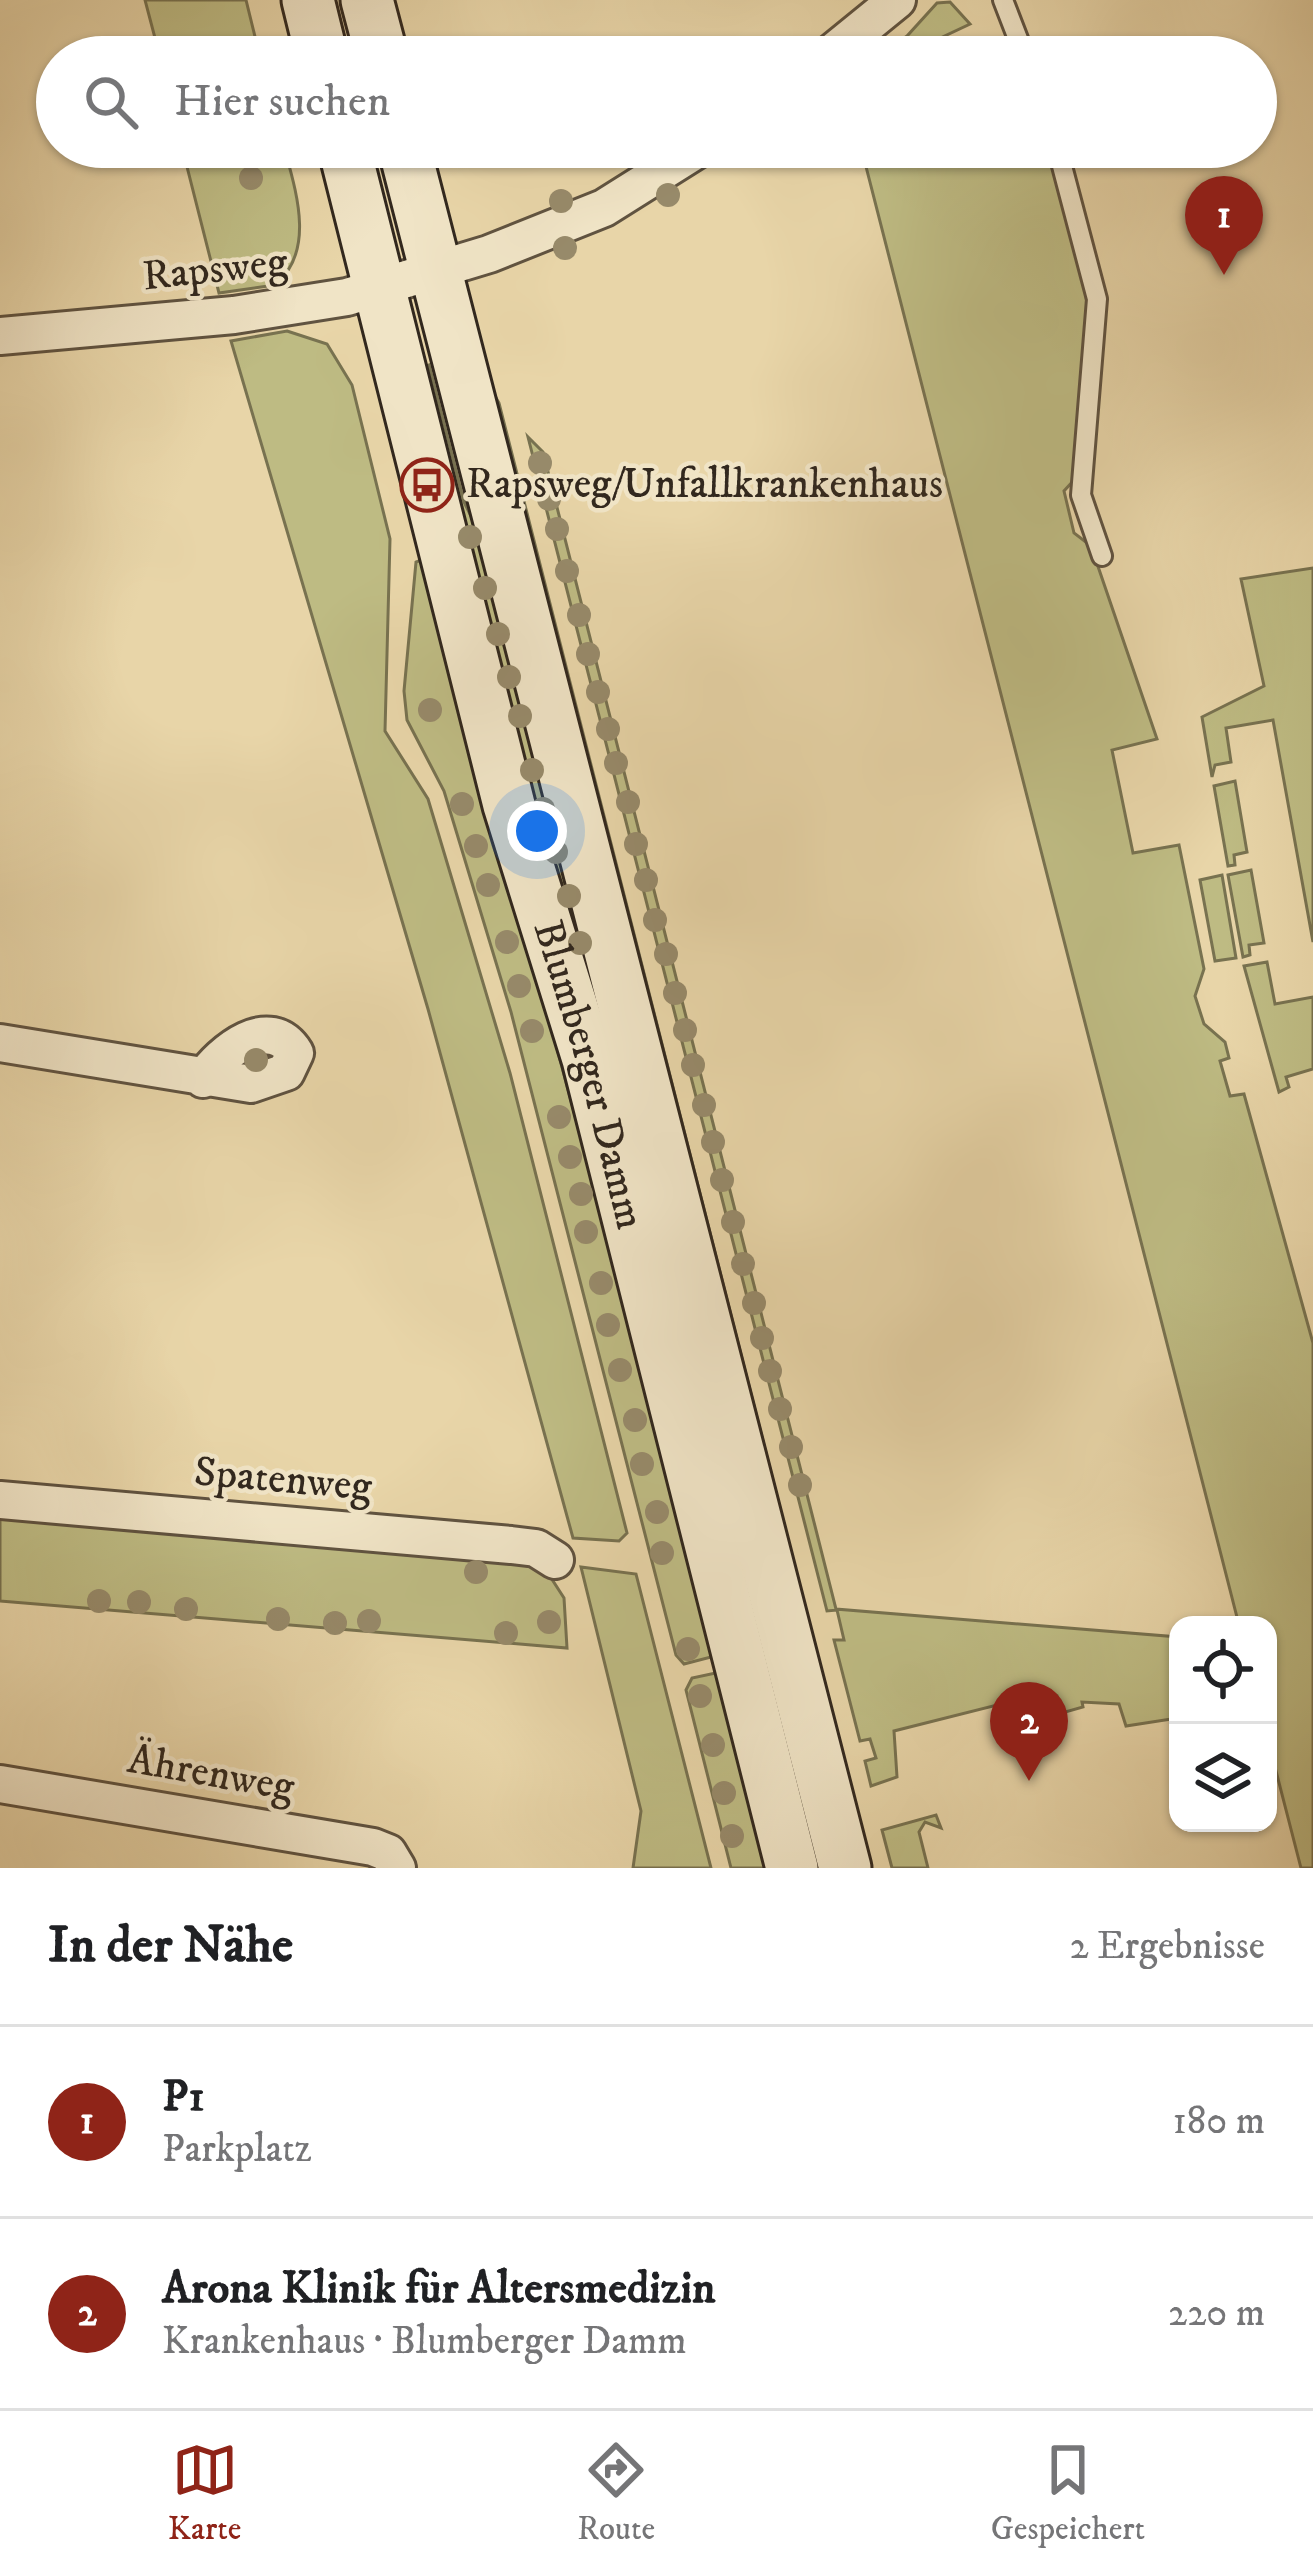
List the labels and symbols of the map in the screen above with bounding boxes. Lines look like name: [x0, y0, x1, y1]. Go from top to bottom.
pin: 1: [1185, 176, 1263, 275]
street label: Rapsweg: [140, 236, 291, 303]
bus stop icon: Rapsweg/Unfallkrankenhaus: [399, 457, 455, 513]
place label: Rapsweg/Unfallkrankenhaus: [466, 459, 943, 511]
your location: [507, 801, 567, 861]
street label: Blumberger Damm: [521, 914, 656, 1235]
street label: Spatenweg: [192, 1446, 375, 1514]
pin: 2: [990, 1682, 1068, 1781]
street label: Ährenweg: [124, 1734, 299, 1814]

